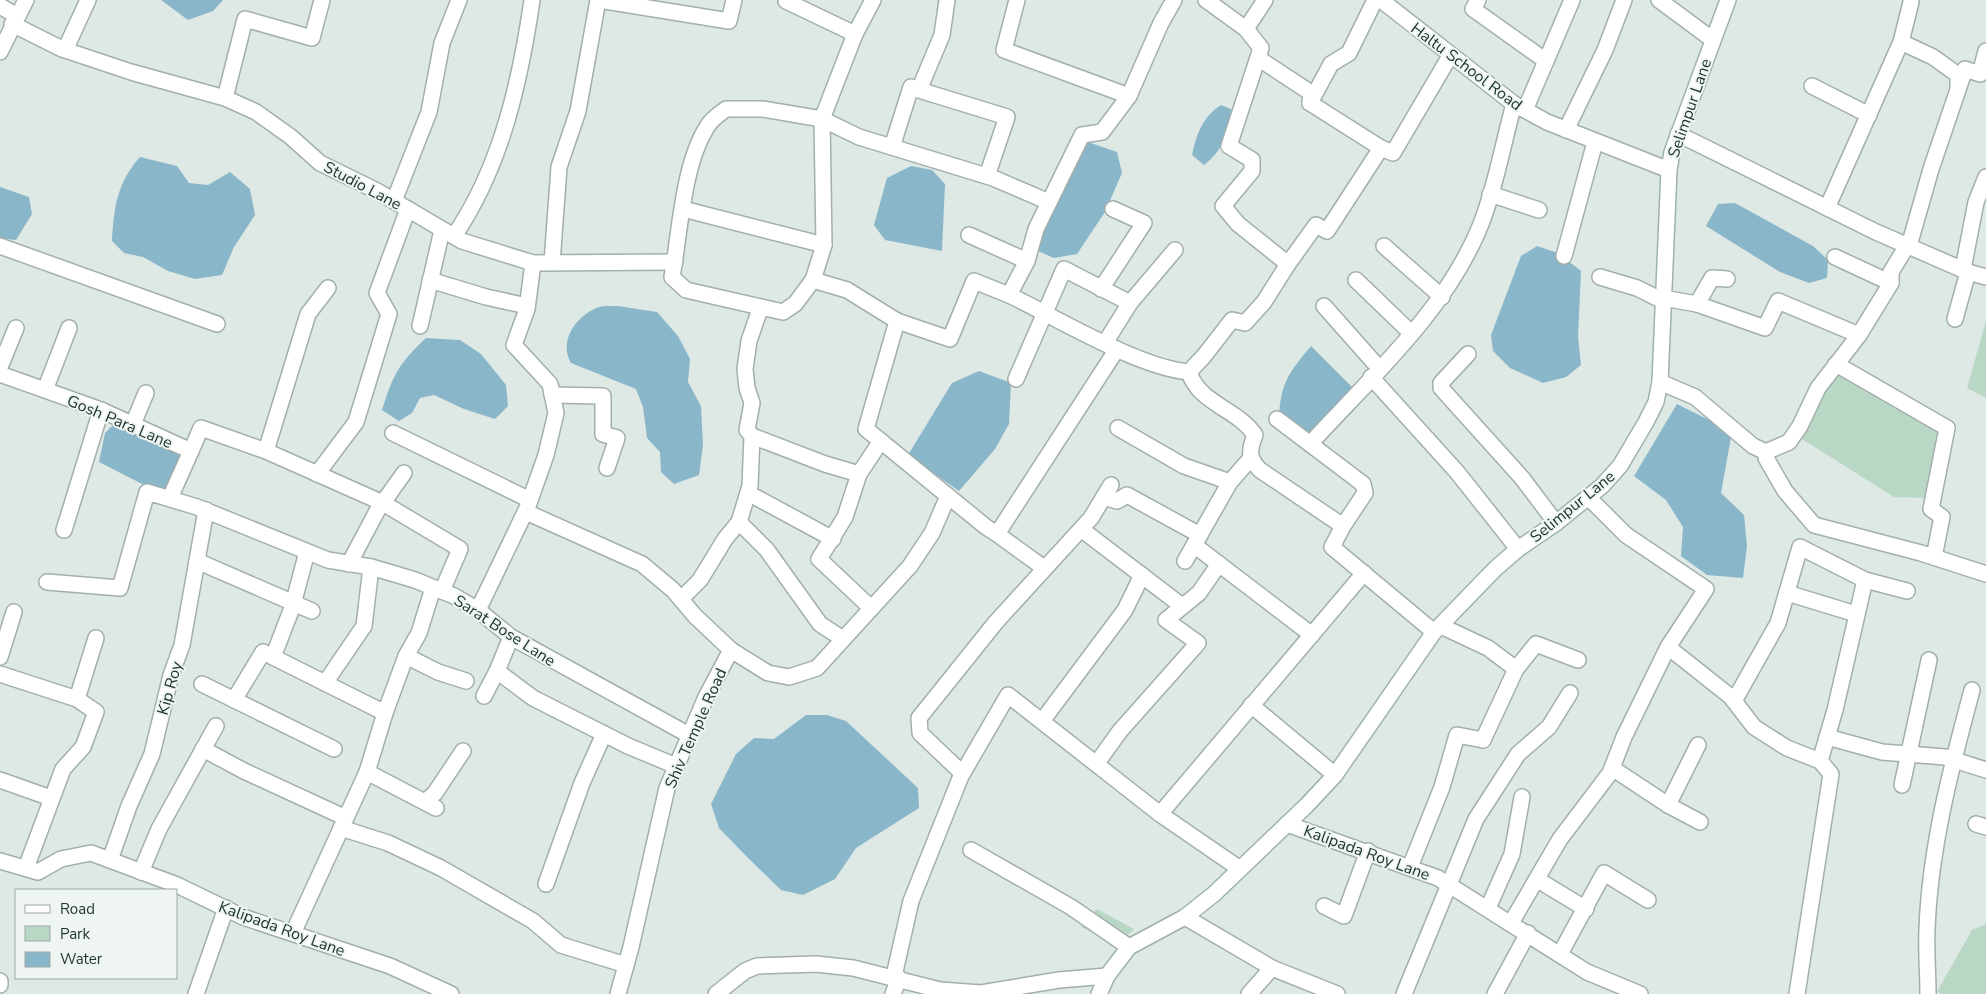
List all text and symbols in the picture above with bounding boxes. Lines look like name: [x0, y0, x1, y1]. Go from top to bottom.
street label: Haltu School Road: [1406, 18, 1527, 116]
street label: Selimpur Lane: [1663, 56, 1717, 161]
street label: Studio Lane: [320, 156, 405, 216]
street label: Gosh Para Lane: [63, 390, 176, 454]
street label: Selimpur Lane: [1526, 466, 1620, 548]
street label: Sarat Bose Lane: [449, 590, 559, 672]
street label: Kip Roy: [152, 658, 188, 718]
street label: Shiv Temple Road: [660, 665, 732, 792]
street label: Kalipada Roy Lane: [1300, 820, 1433, 886]
legend: [15, 889, 178, 979]
street label: Kalipada Roy Lane: [215, 896, 348, 962]
text: Road: [60, 899, 95, 919]
text: Park: [60, 924, 90, 944]
text: Water: [60, 949, 103, 969]

